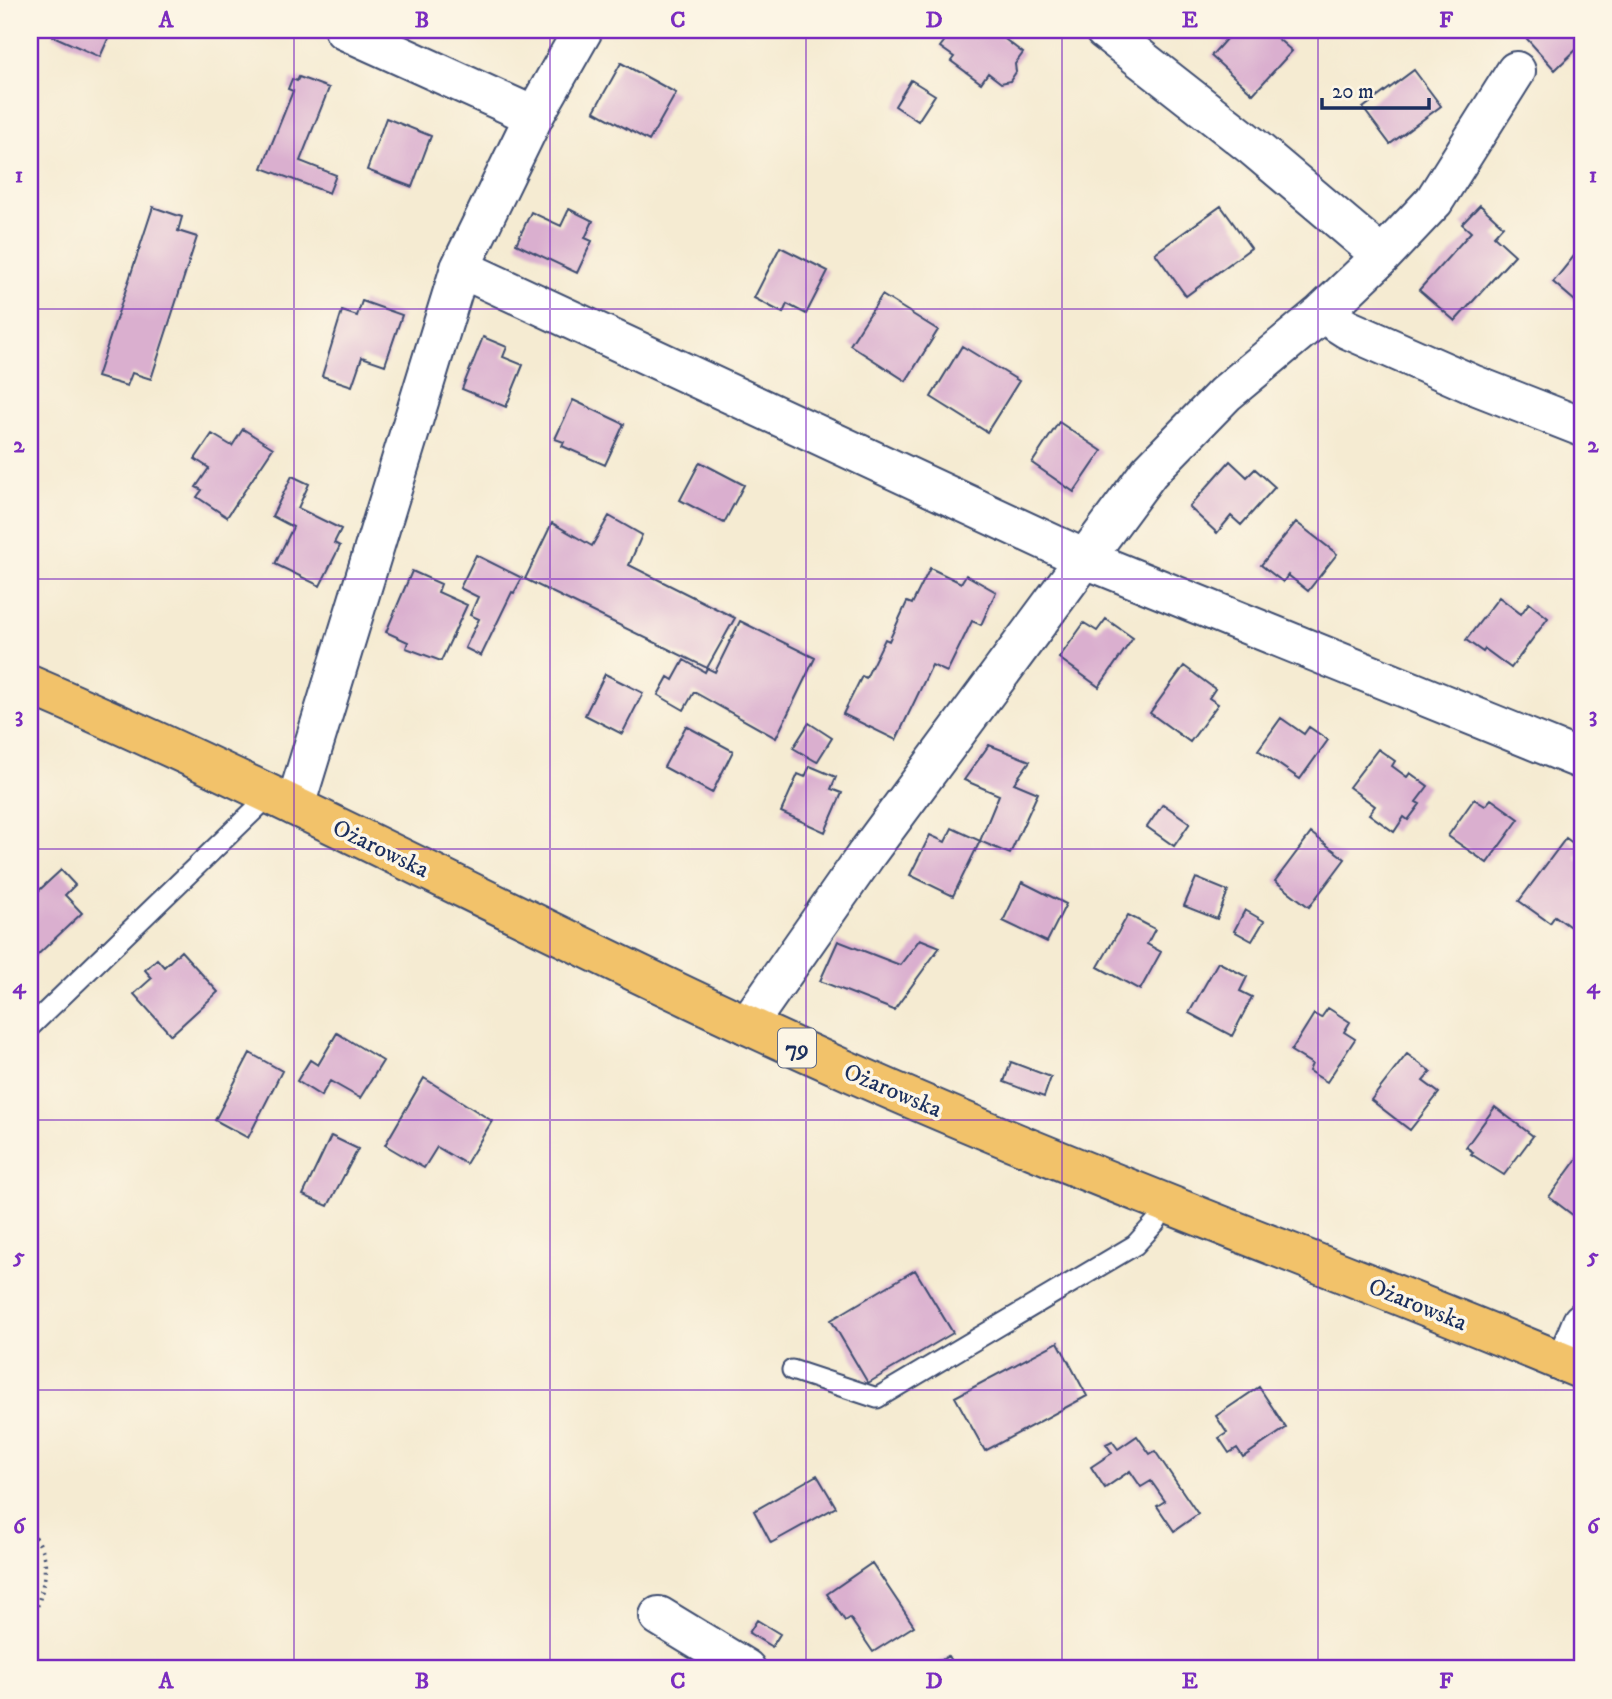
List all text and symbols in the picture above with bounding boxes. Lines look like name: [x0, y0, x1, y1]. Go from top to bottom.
text: A: [158, 6, 175, 35]
text: B: [415, 6, 429, 35]
text: C: [670, 6, 686, 35]
text: D: [925, 6, 943, 35]
text: E: [1182, 6, 1198, 35]
text: F: [1439, 6, 1454, 35]
scale bar: [1322, 66, 1428, 110]
text: 20 m: [1332, 79, 1374, 105]
text: 1: [15, 161, 23, 190]
text: 1: [1589, 161, 1597, 190]
text: 2: [13, 431, 25, 460]
text: 2: [1587, 431, 1599, 460]
text: 3: [15, 701, 23, 730]
text: 3: [1589, 701, 1597, 730]
street label: Ożarowska: [327, 813, 434, 885]
text: 4: [12, 972, 27, 1001]
text: 4: [1586, 972, 1601, 1001]
road number: 79: [778, 1028, 816, 1068]
street label: Ożarowska: [839, 1057, 947, 1125]
text: 5: [12, 1242, 25, 1271]
text: 5: [1586, 1242, 1599, 1271]
street label: Ożarowska: [1364, 1272, 1472, 1339]
text: 6: [13, 1512, 27, 1541]
text: 6: [1587, 1512, 1601, 1541]
text: A: [158, 1667, 175, 1696]
text: B: [415, 1667, 429, 1696]
text: C: [670, 1667, 686, 1696]
text: D: [925, 1667, 943, 1696]
text: E: [1182, 1667, 1198, 1696]
text: F: [1439, 1667, 1454, 1696]

